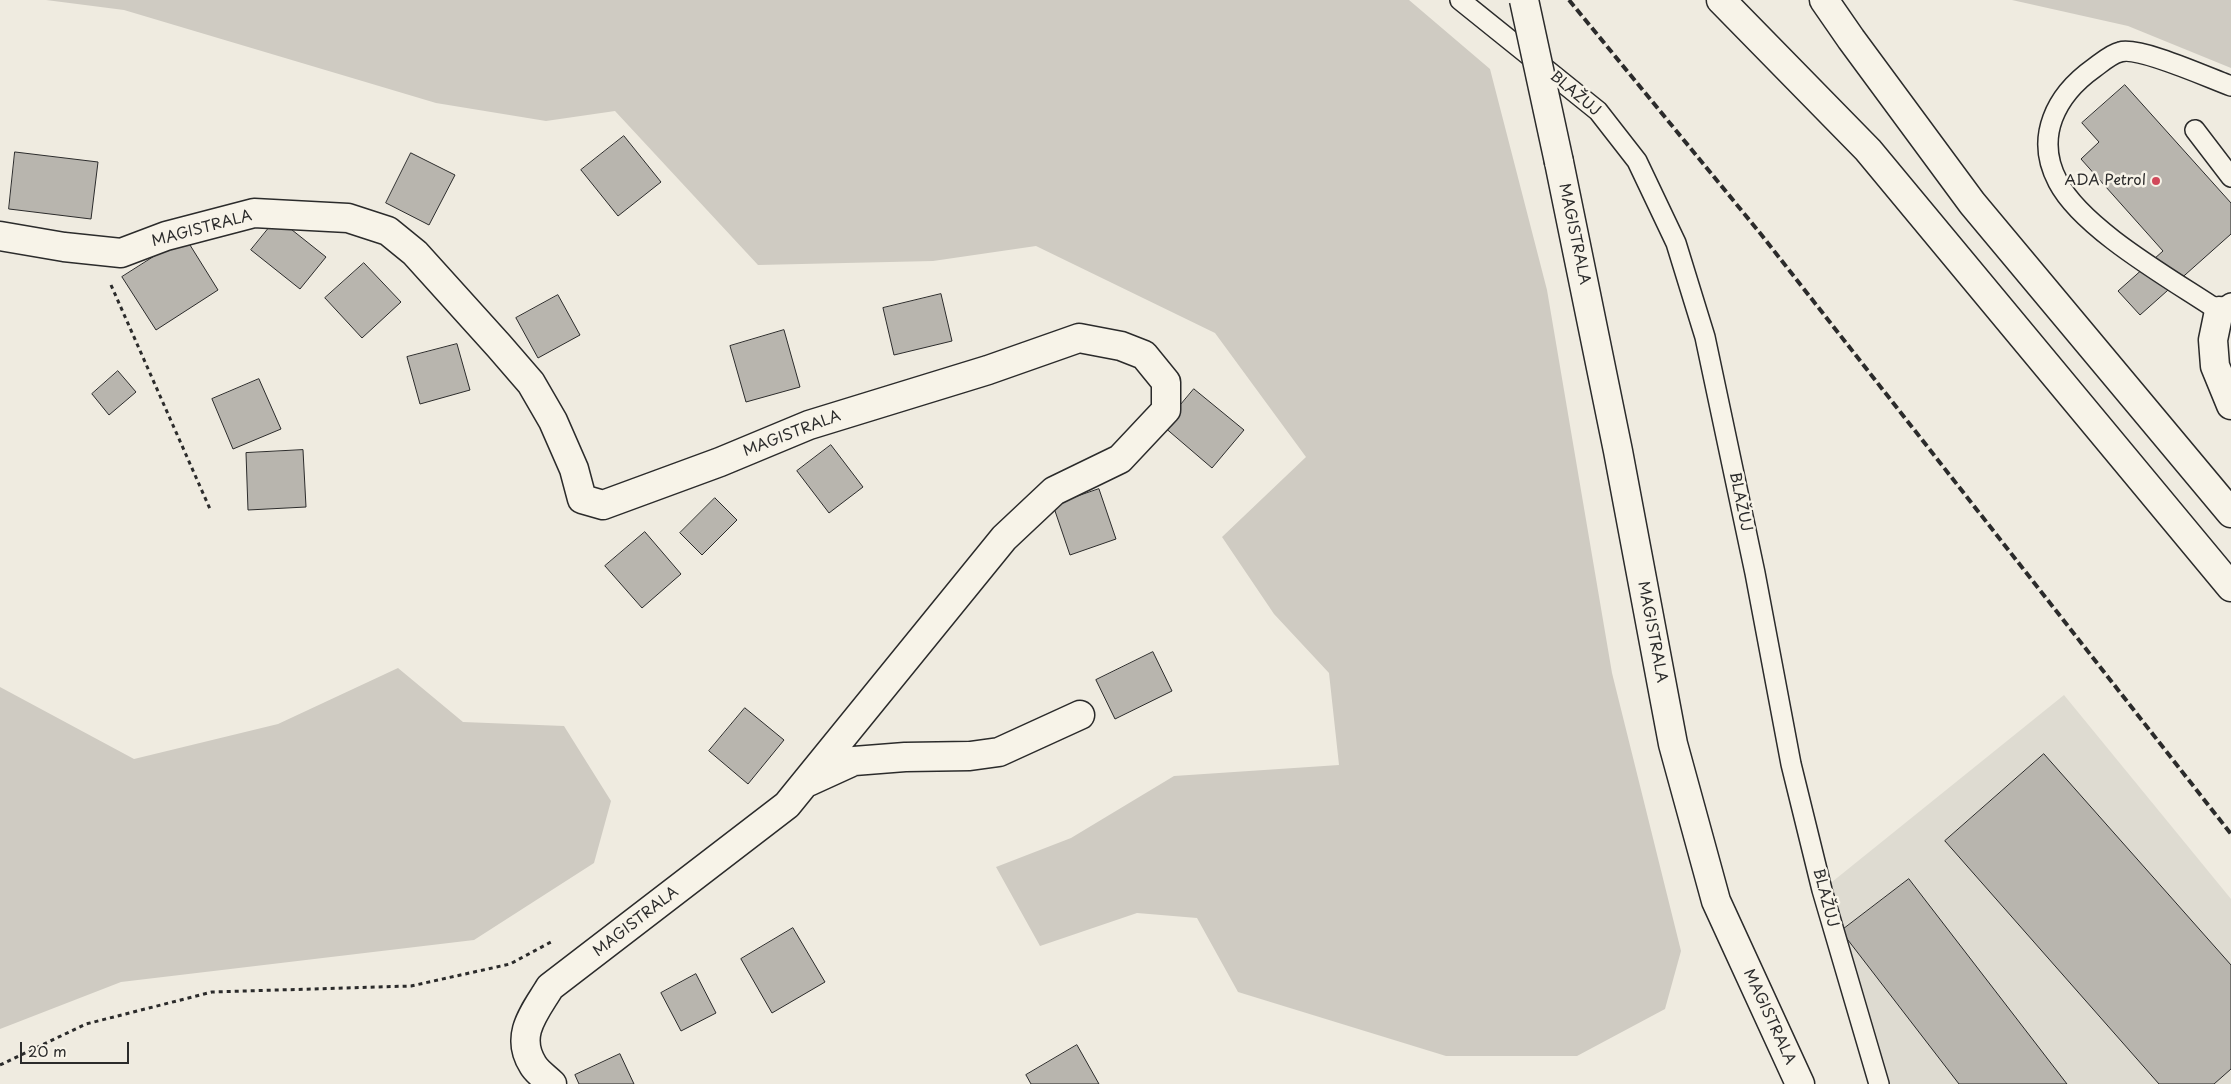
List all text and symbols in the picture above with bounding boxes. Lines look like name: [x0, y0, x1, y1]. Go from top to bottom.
street label: BLAŽUJ: [1546, 68, 1604, 120]
place label: ADA Petrol: [2065, 172, 2146, 190]
marker: ADA Petrol: [2150, 175, 2162, 187]
street label: MAGISTRALA: [1554, 182, 1594, 286]
street label: MAGISTRALA: [150, 207, 254, 251]
street label: MAGISTRALA: [741, 407, 843, 461]
street label: BLAŽUJ: [1725, 471, 1755, 533]
street label: MAGISTRALA: [1633, 580, 1671, 684]
street label: BLAŽUJ: [1809, 867, 1841, 929]
street label: MAGISTRALA: [590, 883, 682, 961]
street label: MAGISTRALA: [1739, 967, 1799, 1067]
scale bar: [22, 1032, 131, 1064]
text: 20 m: [28, 1039, 67, 1062]

